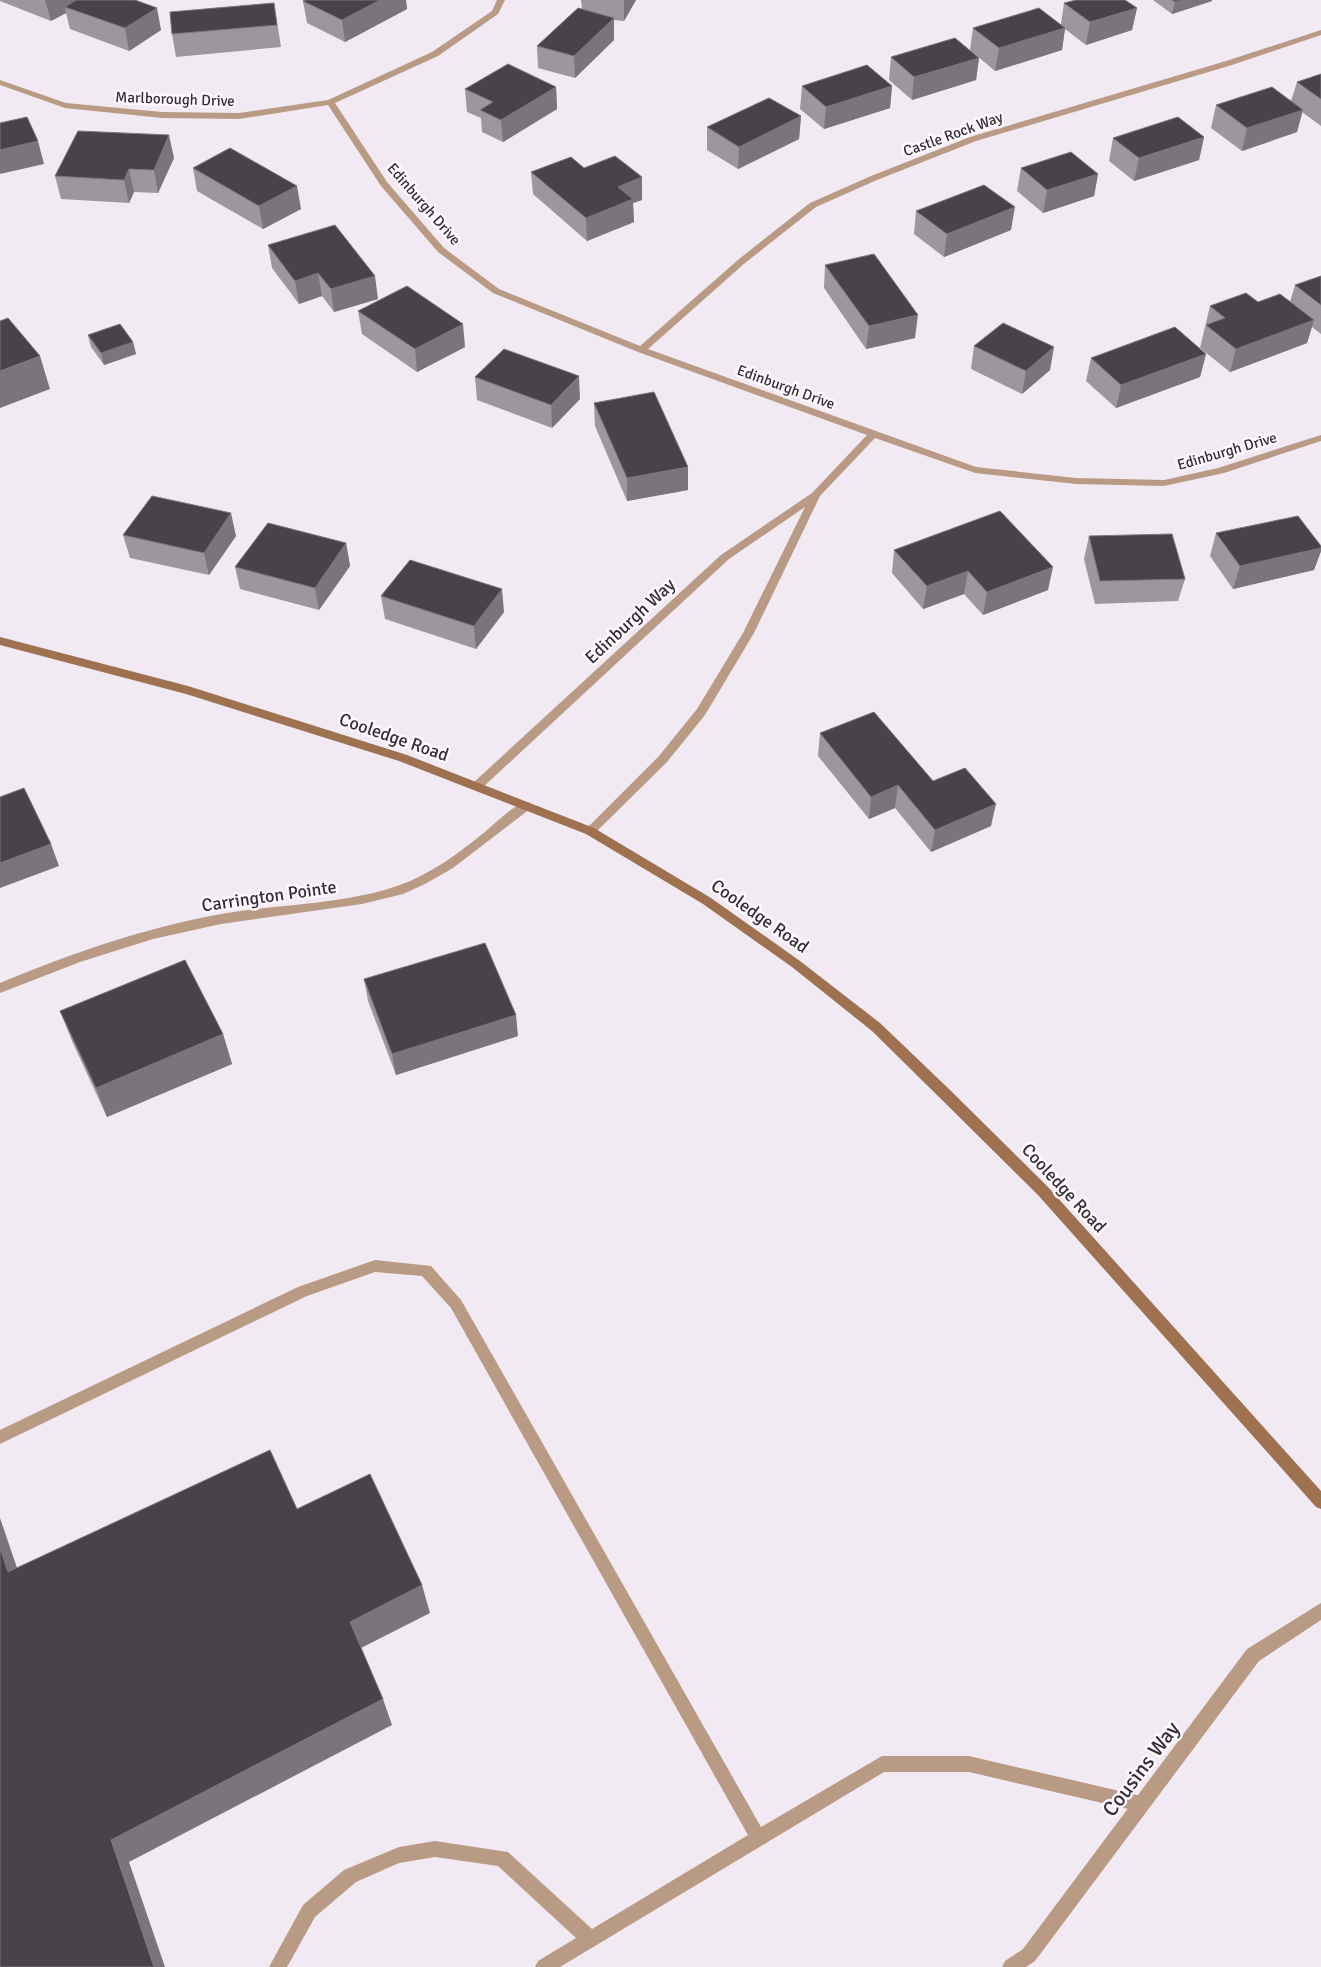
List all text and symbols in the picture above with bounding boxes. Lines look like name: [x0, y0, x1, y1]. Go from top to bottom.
street label: Marlborough Drive: [115, 88, 235, 110]
street label: Castle Rock Way: [901, 108, 1005, 160]
street label: Edinburgh Drive: [383, 159, 465, 249]
street label: Edinburgh Drive: [735, 361, 837, 413]
street label: Edinburgh Drive: [1175, 428, 1279, 474]
street label: Edinburgh Way: [580, 573, 680, 668]
street label: Cooledge Road: [336, 708, 452, 766]
street label: Cooledge Road: [707, 874, 813, 958]
street label: Carrington Pointe: [200, 876, 338, 916]
street label: Cooledge Road: [1017, 1139, 1111, 1237]
street label: Cousins Way: [1097, 1716, 1185, 1822]

